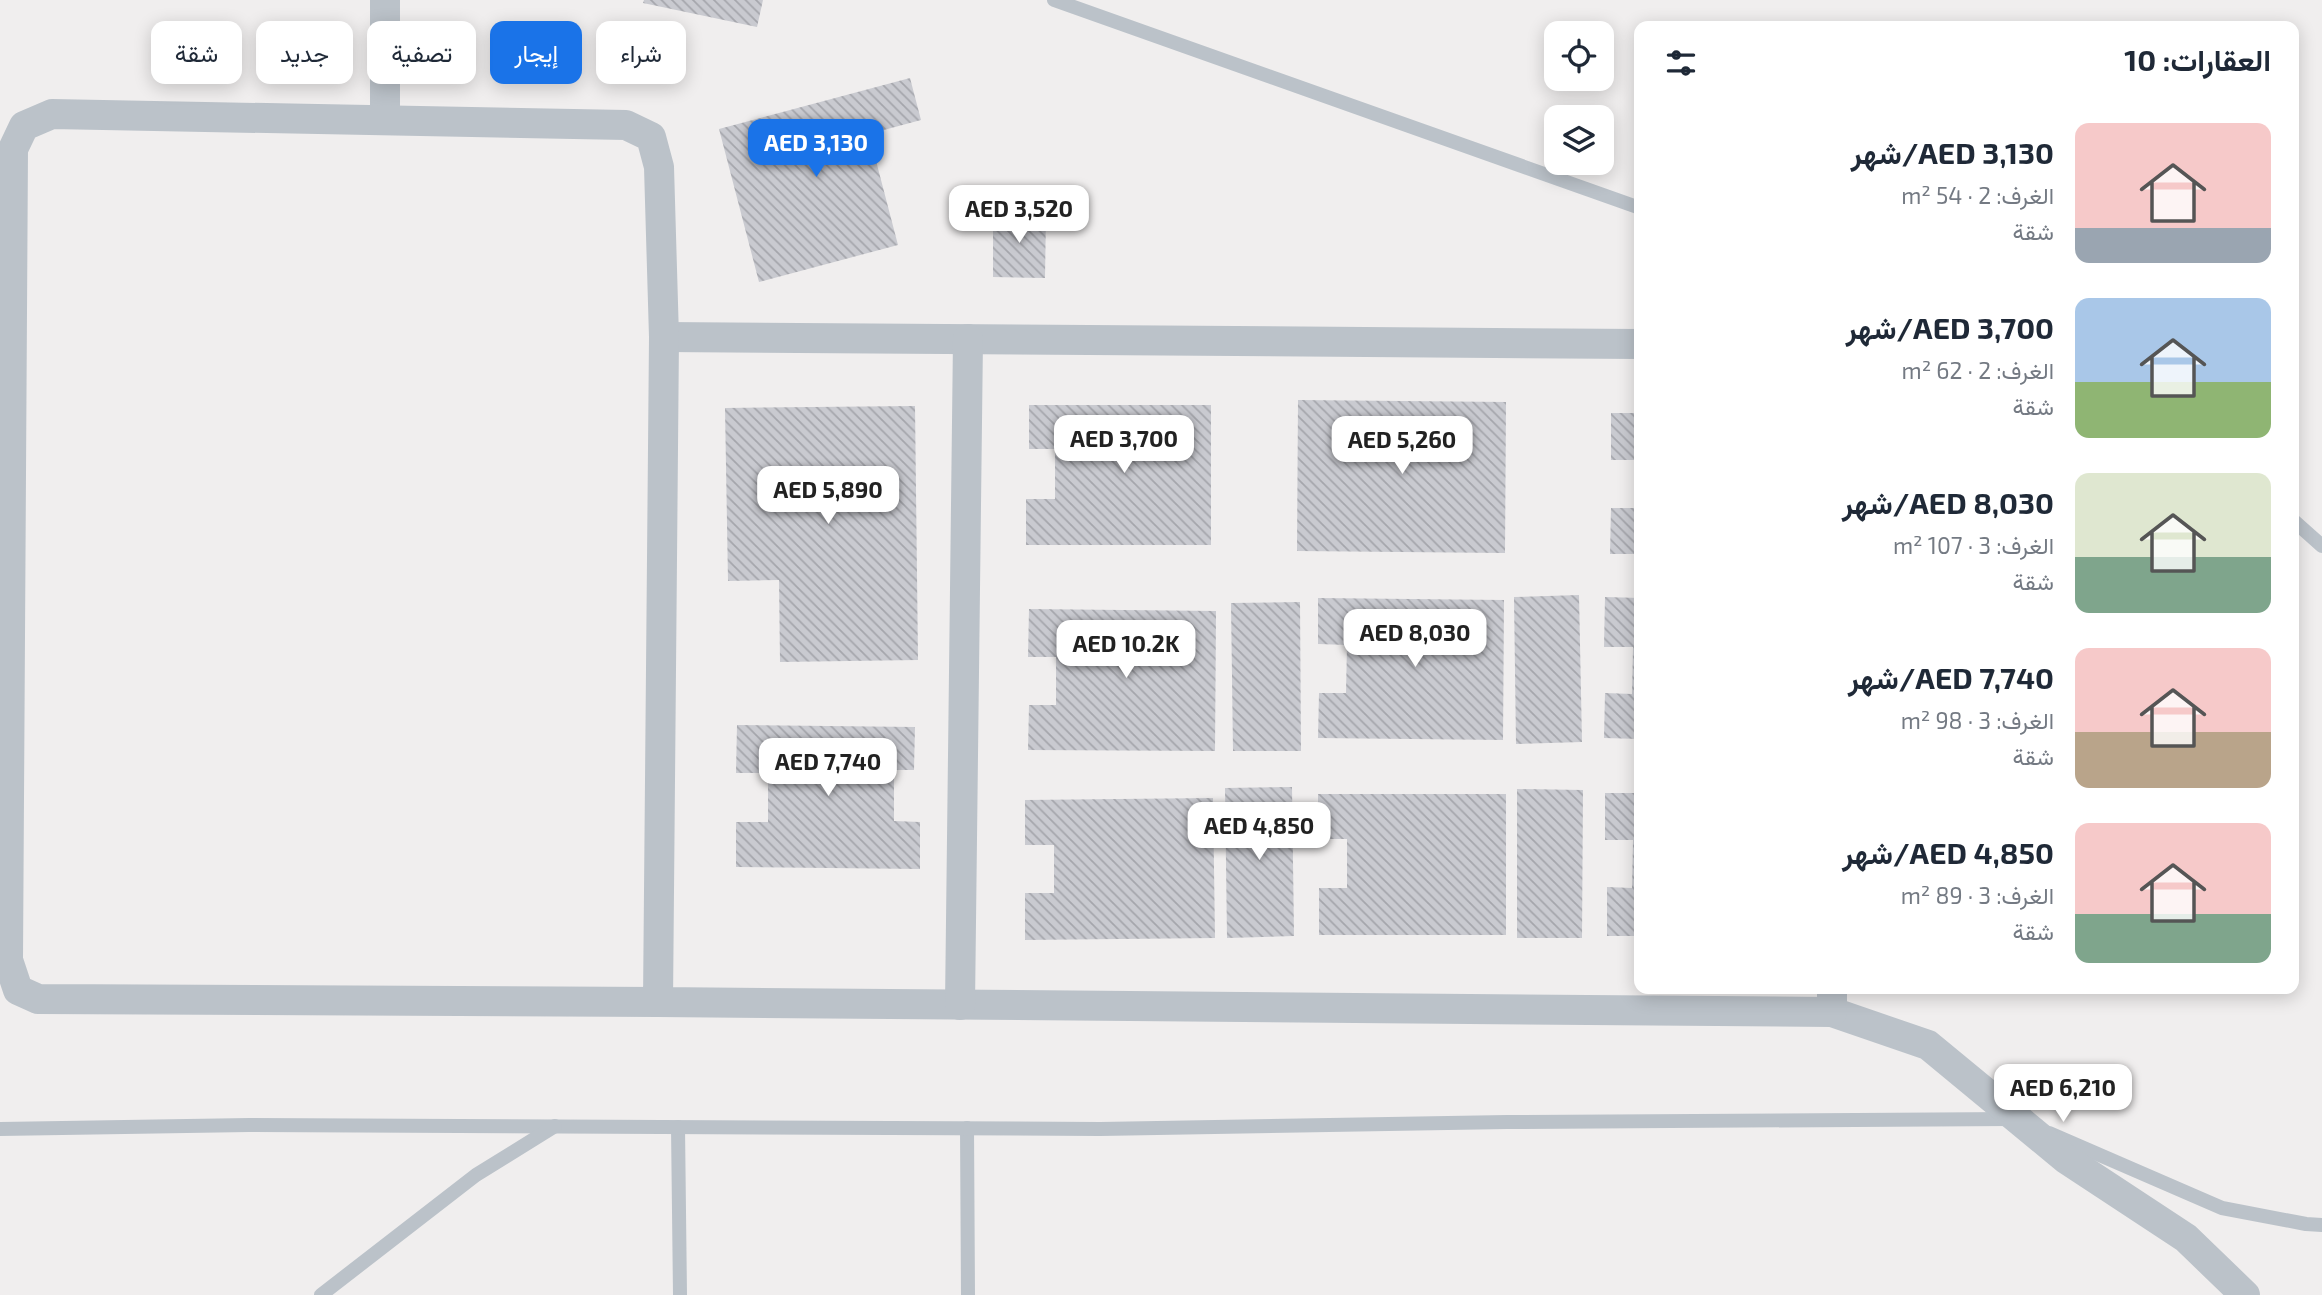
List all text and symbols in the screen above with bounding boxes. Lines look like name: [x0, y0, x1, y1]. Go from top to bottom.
chip: شقة: [151, 21, 242, 84]
chip: جديد: [256, 21, 353, 84]
chip: تصفية: [367, 21, 476, 84]
chip: إيجار: [490, 21, 582, 84]
chip: شراء: [596, 21, 686, 84]
map controls: [1544, 21, 1614, 175]
button: locate: [1544, 21, 1614, 91]
text: العقارات: 10: [2124, 41, 2271, 77]
icon: filters: [1662, 44, 1700, 82]
button: layers: [1544, 105, 1614, 175]
pin: AED 3,130: [736, 120, 896, 179]
text: AED 3,130: [764, 128, 868, 156]
text: AED 3,130/شهر: [1851, 134, 2054, 170]
icon: home: [2131, 151, 2215, 235]
text: الغرف: 2 · 54 m²: [1901, 181, 2054, 209]
pin: AED 3,520: [939, 186, 1099, 245]
text: AED 3,520: [965, 194, 1073, 222]
text: شقة: [2012, 217, 2054, 245]
text: AED 3,700/شهر: [1846, 309, 2054, 345]
icon: home: [2131, 326, 2215, 410]
text: الغرف: 2 · 62 m²: [1902, 356, 2054, 384]
text: شقة: [2012, 392, 2054, 420]
pin: AED 3,700: [1044, 416, 1204, 475]
pin: AED 5,260: [1322, 416, 1482, 476]
text: AED 3,700: [1070, 424, 1178, 452]
text: AED 5,260: [1348, 425, 1456, 453]
pin: AED 5,890: [748, 466, 908, 526]
text: AED 5,890: [773, 475, 883, 503]
text: AED 8,030/شهر: [1842, 484, 2054, 520]
icon: home: [2131, 501, 2215, 585]
text: الغرف: 3 · 107 m²: [1893, 531, 2054, 559]
text: شقة: [2012, 567, 2054, 595]
pin: AED 8,030: [1335, 610, 1495, 669]
text: AED 8,030: [1360, 618, 1470, 646]
pin: AED 10.2K: [1046, 620, 1206, 680]
text: AED 10.2K: [1073, 629, 1180, 657]
text: AED 7,740/شهر: [1848, 659, 2054, 695]
icon: home: [2131, 676, 2215, 760]
text: الغرف: 3 · 98 m²: [1901, 706, 2054, 734]
pin: AED 7,740: [748, 738, 908, 798]
text: شقة: [2012, 742, 2054, 770]
text: AED 7,740: [775, 747, 881, 775]
pin: AED 4,850: [1179, 802, 1339, 862]
text: AED 4,850: [1204, 811, 1314, 839]
text: AED 4,850/شهر: [1842, 834, 2054, 870]
icon: home: [2131, 851, 2215, 935]
text: الغرف: 3 · 89 m²: [1901, 881, 2054, 909]
text: شقة: [2012, 917, 2054, 945]
pin: AED 6,210: [1983, 1064, 2143, 1124]
text: AED 6,210: [2010, 1073, 2116, 1101]

